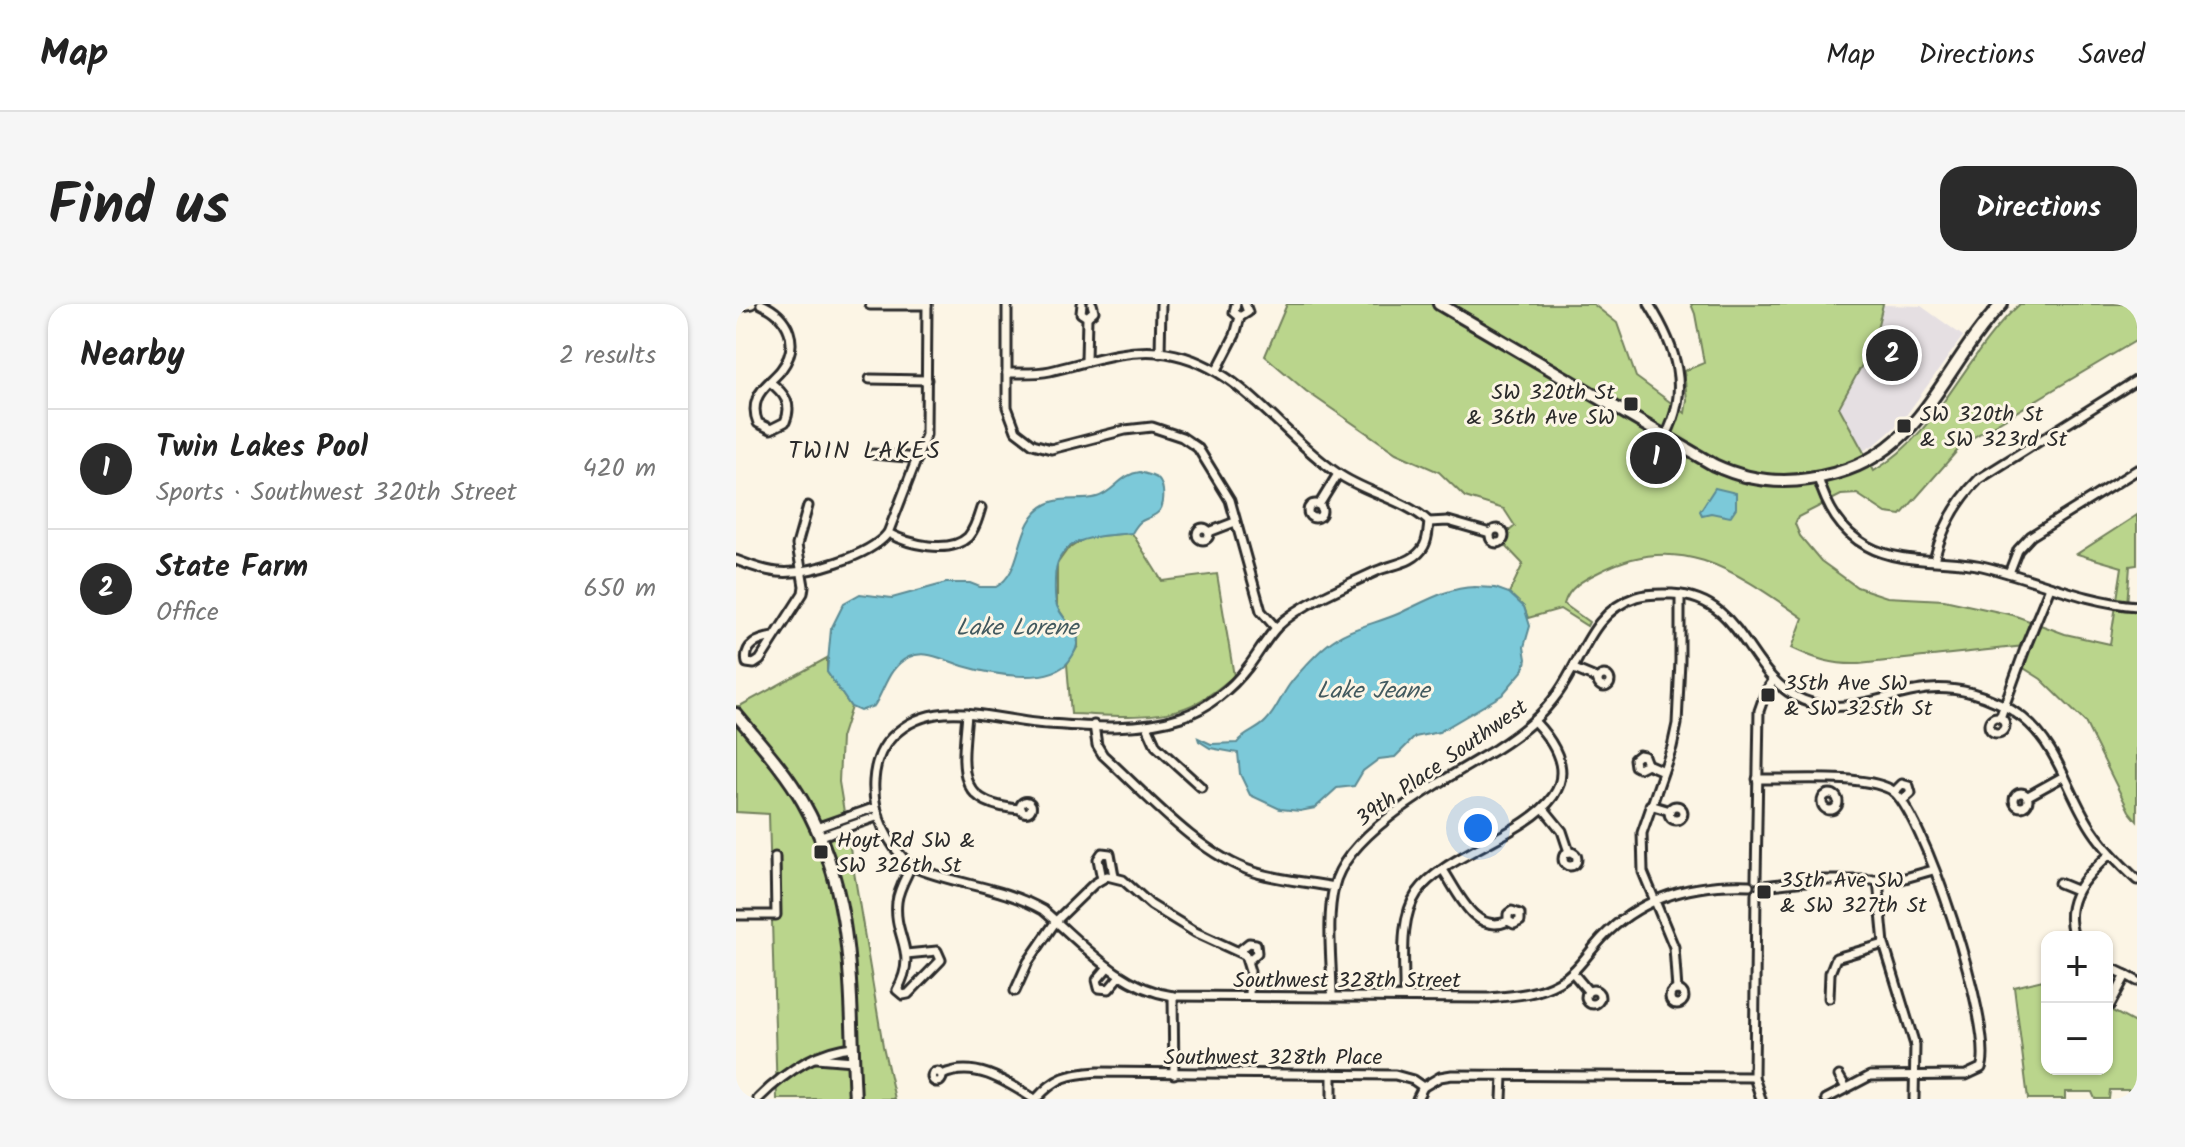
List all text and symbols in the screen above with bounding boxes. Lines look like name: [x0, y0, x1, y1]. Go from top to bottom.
text: Map: [40, 25, 109, 85]
text: Map: [1826, 33, 1875, 78]
text: Directions: [1919, 33, 2035, 78]
text: Saved: [2079, 33, 2145, 78]
text: Find us: [48, 163, 229, 253]
button: Directions: [1940, 166, 2137, 251]
pin: 2: [1866, 325, 1918, 385]
text: Nearby: [80, 329, 185, 383]
text: 2 results: [559, 335, 656, 377]
place label: SW 320th St & 36th Ave SW: [1466, 376, 1615, 436]
marker: SW 320th St & 36th Ave SW: [1622, 395, 1640, 413]
place label: SW 320th St & SW 323rd St: [1920, 398, 2068, 458]
marker: SW 320th St & SW 323rd St: [1895, 417, 1913, 435]
text: Twin Lakes Pool: [156, 424, 368, 472]
pin: 1: [1630, 428, 1682, 488]
district label: TWIN LAKES: [788, 432, 942, 471]
text: 1: [102, 448, 110, 490]
text: 420 m: [582, 448, 656, 490]
text: Sports · Southwest 320th Street: [156, 472, 517, 514]
text: State Farm: [156, 544, 308, 592]
text: 2: [98, 568, 114, 610]
text: 650 m: [583, 568, 656, 610]
text: Office: [156, 592, 219, 634]
water label: Lake Lorene: [956, 609, 1080, 648]
place label: 35th Ave SW & SW 325th St: [1784, 667, 1933, 727]
water label: Lake Jeane: [1317, 672, 1432, 711]
marker: 35th Ave SW & SW 325th St: [1759, 686, 1777, 704]
street label: 39th Place Southwest: [1349, 691, 1536, 837]
your location: [1458, 808, 1498, 848]
place label: Hoyt Rd SW & SW 326th St: [837, 824, 975, 884]
marker: Hoyt Rd SW & SW 326th St: [812, 843, 830, 861]
place label: 35th Ave SW & SW 327th St: [1780, 864, 1927, 924]
marker: 35th Ave SW & SW 327th St: [1755, 883, 1773, 901]
map controls: [2041, 931, 2113, 1075]
button: +: [2041, 931, 2113, 1003]
street label: Southwest 328th Street: [1233, 964, 1461, 999]
button: −: [2041, 1003, 2113, 1075]
street label: Southwest 328th Place: [1163, 1041, 1383, 1076]

